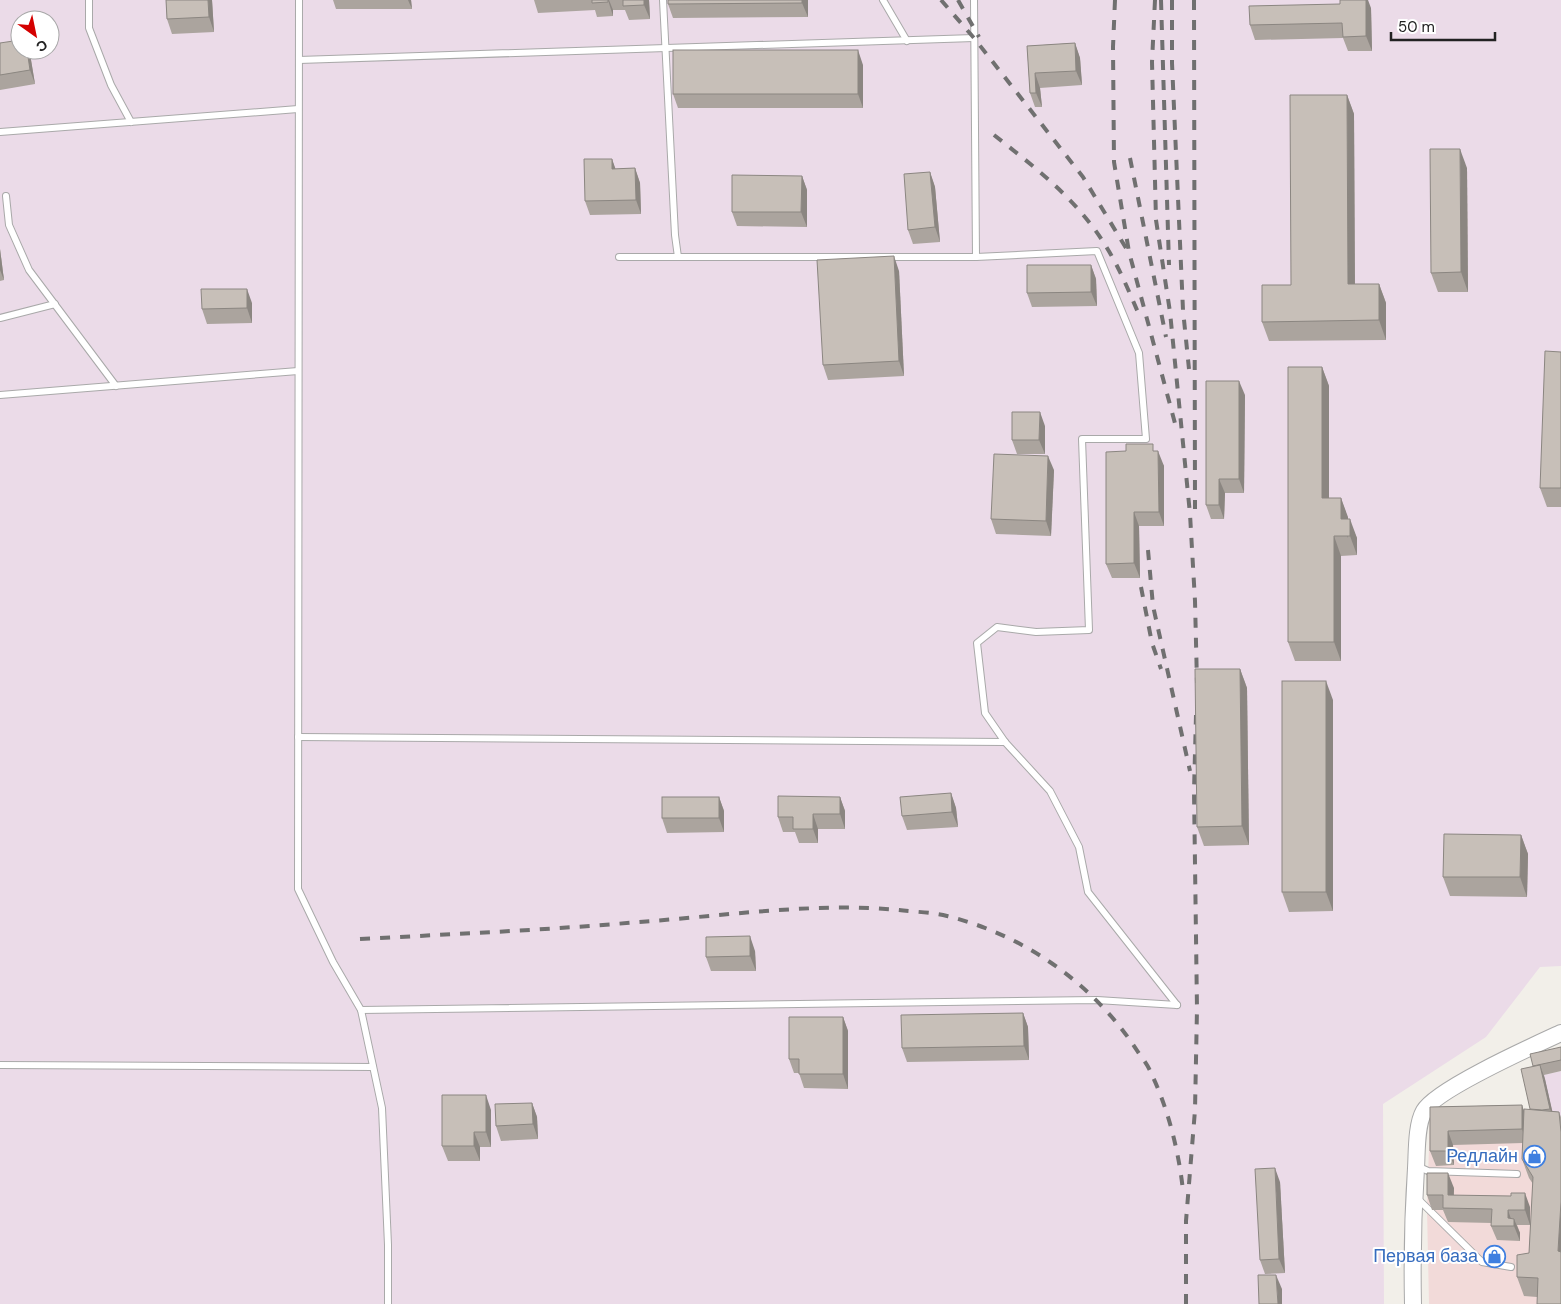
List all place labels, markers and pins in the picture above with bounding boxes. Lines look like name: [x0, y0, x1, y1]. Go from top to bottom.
place label: Редлайн: [1446, 1144, 1518, 1168]
shop icon: Редлайн: [1522, 1144, 1546, 1168]
place label: Первая база: [1373, 1244, 1479, 1268]
shop icon: Первая база: [1482, 1244, 1506, 1268]

